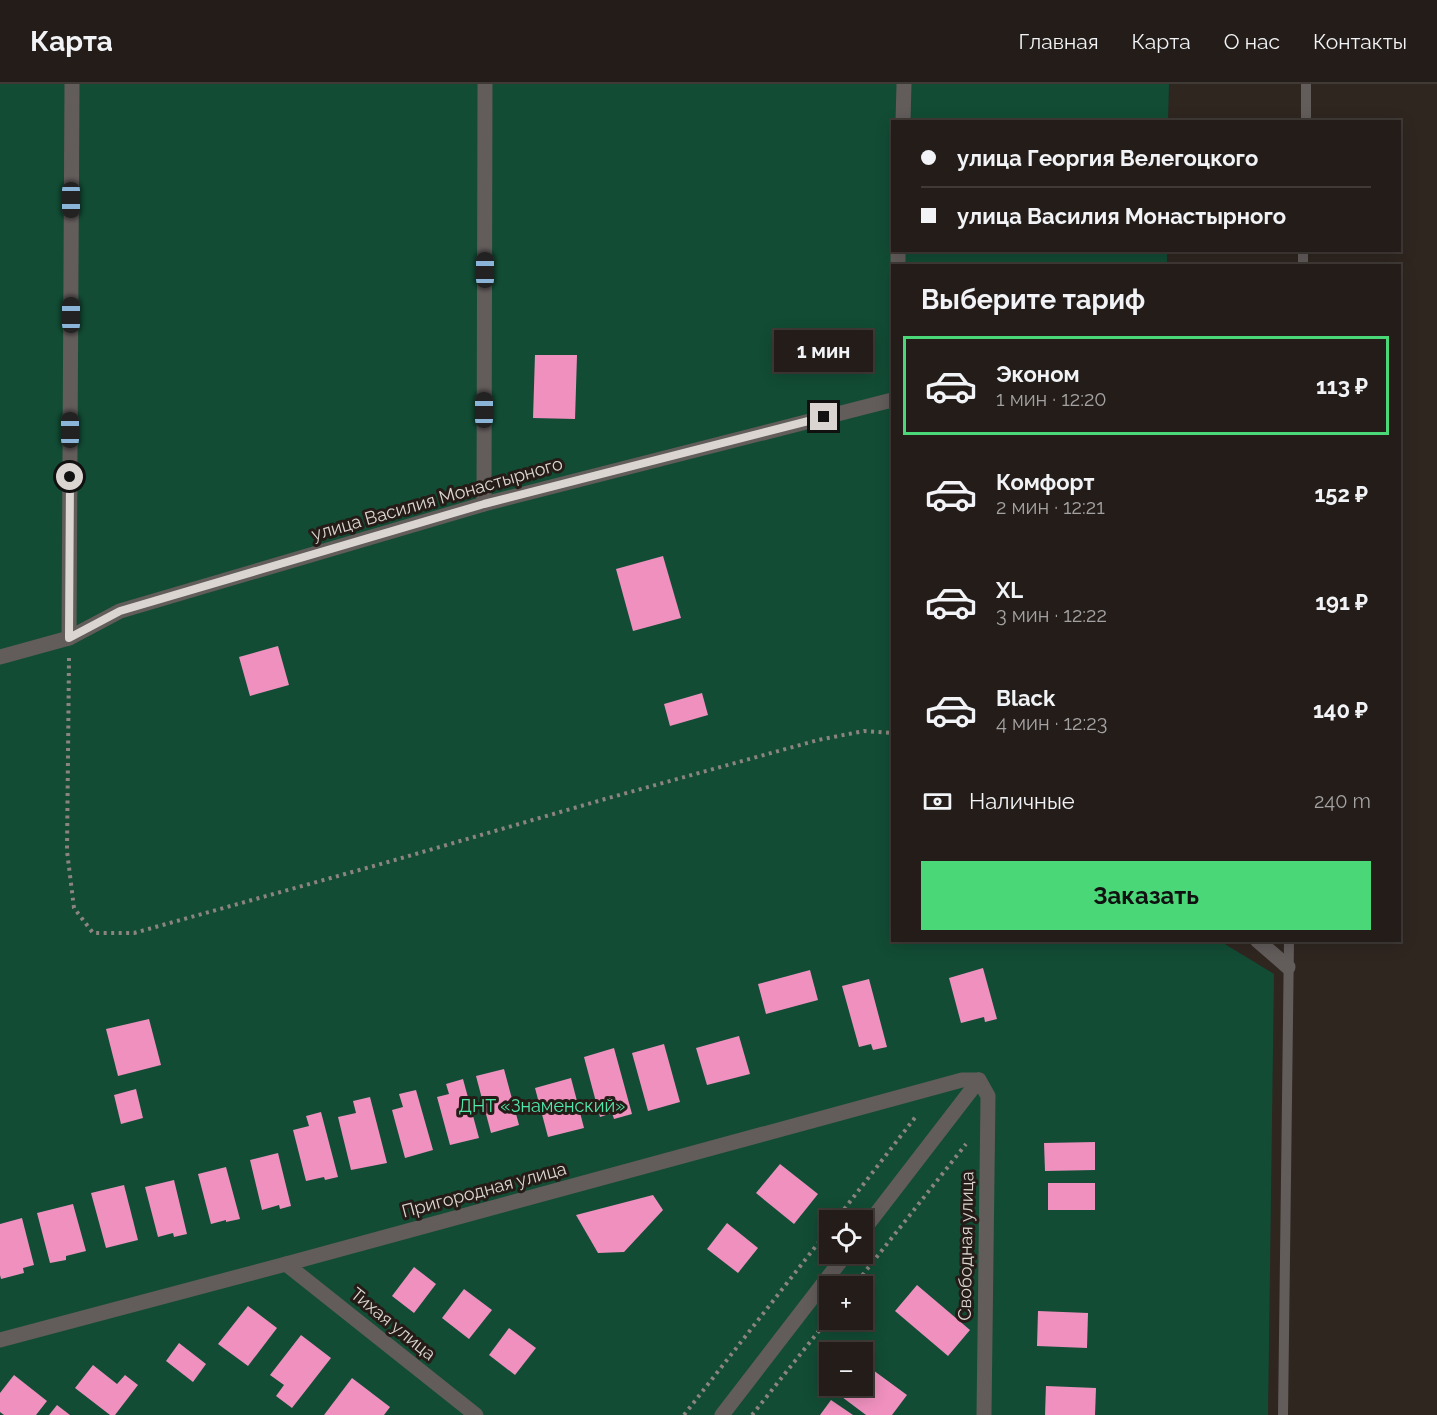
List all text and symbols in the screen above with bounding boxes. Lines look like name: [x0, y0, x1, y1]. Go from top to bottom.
text: Карта: [30, 25, 113, 58]
text: Главная: [1019, 29, 1099, 54]
text: Карта: [1132, 29, 1191, 54]
text: О нас: [1224, 29, 1280, 54]
text: Контакты: [1313, 29, 1407, 54]
text: улица Георгия Велегоцкого: [957, 145, 1258, 171]
car: [62, 182, 80, 218]
text: улица Василия Монастырного: [957, 203, 1286, 229]
car: [476, 252, 494, 288]
text: Выберите тариф: [921, 284, 1145, 315]
car: [62, 297, 80, 333]
callout: 1 мин: [774, 330, 874, 372]
text: 1 мин: [797, 339, 850, 363]
icon: car: [924, 359, 978, 413]
text: Эконом: [996, 361, 1080, 387]
text: 113 ₽: [1316, 373, 1368, 399]
text: 1 мин · 12:20: [996, 387, 1107, 411]
car: [475, 392, 493, 428]
route end: [810, 403, 837, 430]
car: [61, 412, 79, 448]
street label: улица Василия Монастырного: [309, 452, 565, 544]
route start: [56, 463, 83, 490]
icon: car: [924, 467, 978, 521]
text: Комфорт: [996, 469, 1094, 495]
text: 152 ₽: [1314, 481, 1368, 507]
text: 2 мин · 12:21: [996, 495, 1105, 519]
icon: car: [924, 575, 978, 629]
text: XL: [996, 577, 1023, 603]
text: 191 ₽: [1315, 589, 1368, 615]
text: 3 мин · 12:22: [996, 603, 1107, 627]
icon: car: [924, 683, 978, 737]
text: Black: [996, 685, 1055, 711]
text: 140 ₽: [1313, 697, 1368, 723]
text: 4 мин · 12:23: [996, 711, 1107, 735]
icon: cash: [921, 785, 954, 818]
text: Наличные: [969, 788, 1075, 814]
text: 240 m: [1314, 789, 1371, 813]
button: Заказать: [921, 861, 1371, 930]
park label: ДНТ «Знаменский»: [459, 1095, 625, 1116]
street label: Пригородная улица: [399, 1157, 568, 1222]
street label: Свободная улица: [954, 1171, 977, 1321]
map controls: [819, 1210, 873, 1396]
button: locate: [819, 1210, 873, 1264]
button: +: [819, 1276, 873, 1330]
street label: Тихая улица: [347, 1283, 440, 1364]
button: −: [819, 1342, 873, 1396]

